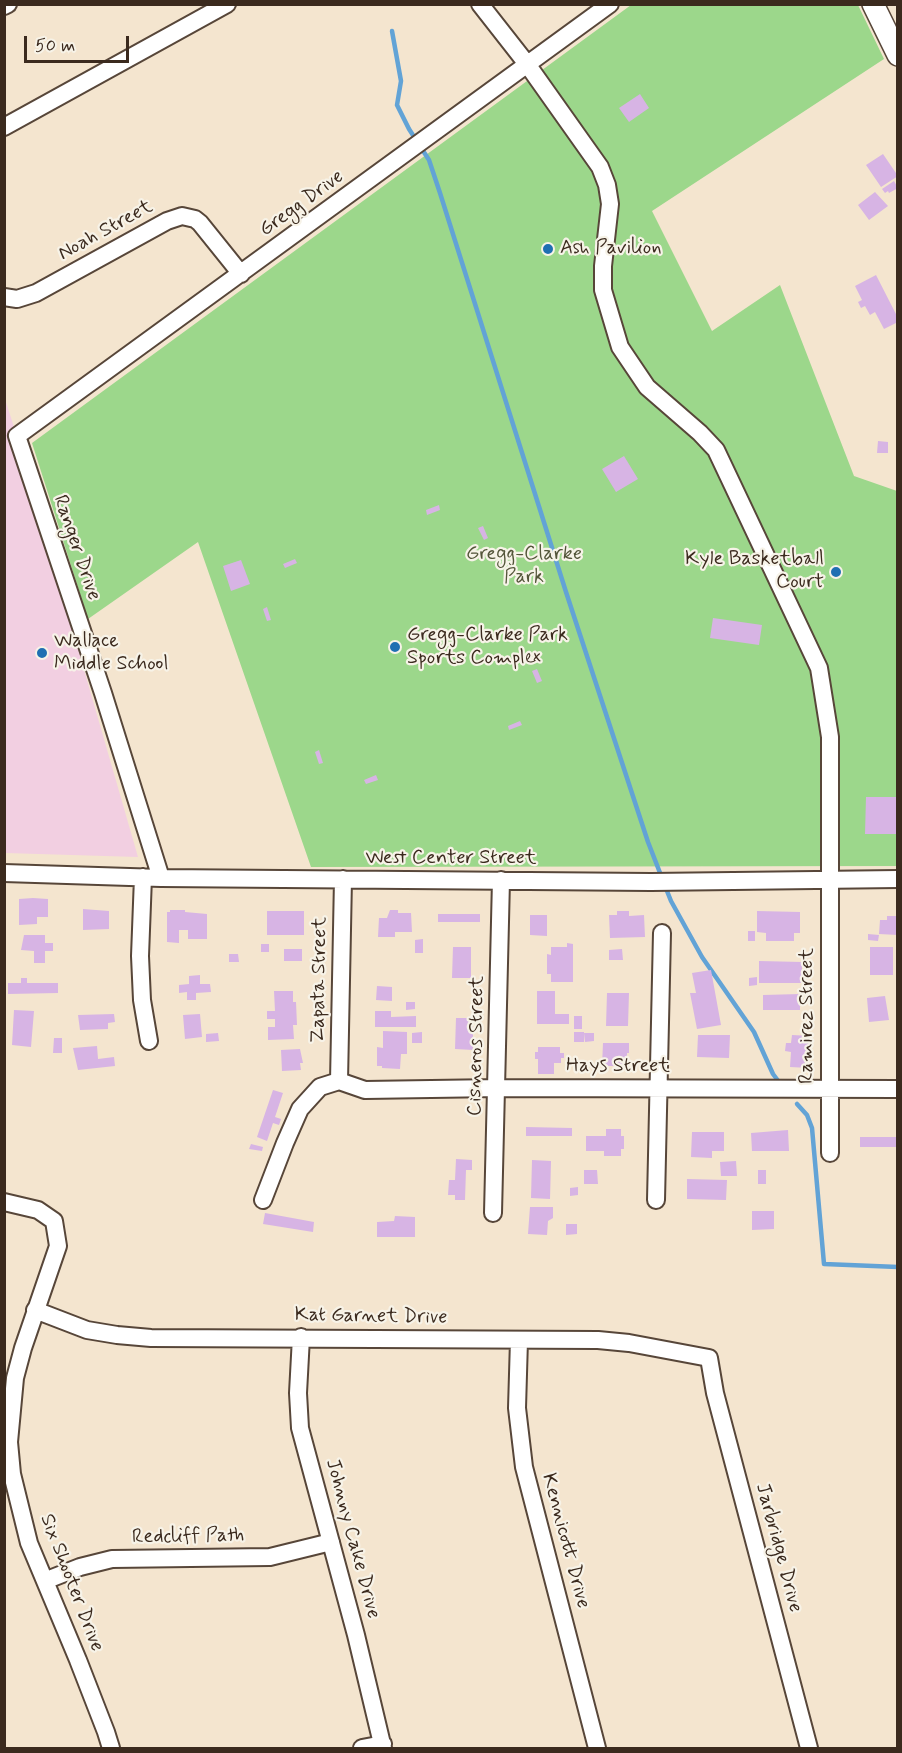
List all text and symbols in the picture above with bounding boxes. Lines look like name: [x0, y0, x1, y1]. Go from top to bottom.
scale bar: [27, 24, 132, 62]
text: 50 m: [35, 34, 75, 58]
street label: Gregg Drive: [255, 165, 349, 243]
street label: Noah Street: [55, 195, 157, 267]
place label: Ash Pavilion: [560, 237, 661, 261]
marker: Ash Pavilion: [541, 242, 555, 256]
street label: Ranger Drive: [47, 492, 105, 604]
park label: Gregg-Clarke Park: [466, 543, 582, 590]
place label: Kyle Basketball Court: [685, 548, 824, 595]
marker: Kyle Basketball Court: [829, 565, 843, 579]
place label: Gregg-Clarke Park Sports Complex: [407, 624, 568, 671]
place label: Wallace Middle School: [54, 630, 168, 677]
marker: Gregg-Clarke Park Sports Complex: [388, 640, 402, 654]
marker: Wallace Middle School: [35, 646, 49, 660]
street label: West Center Street: [365, 847, 537, 871]
street label: Zapata Street: [307, 917, 333, 1043]
street label: Ramirez Street: [796, 948, 820, 1084]
street label: Cisneros Street: [464, 976, 490, 1116]
street label: Hays Street: [566, 1055, 670, 1079]
street label: Kat Garnet Drive: [294, 1304, 448, 1330]
street label: Johnny Cake Drive: [319, 1457, 385, 1621]
street label: Kennicott Drive: [535, 1471, 595, 1611]
street label: Jarbridge Drive: [749, 1481, 807, 1615]
street label: Six Shooter Drive: [34, 1511, 108, 1655]
street label: Redcliff Path: [132, 1524, 244, 1550]

